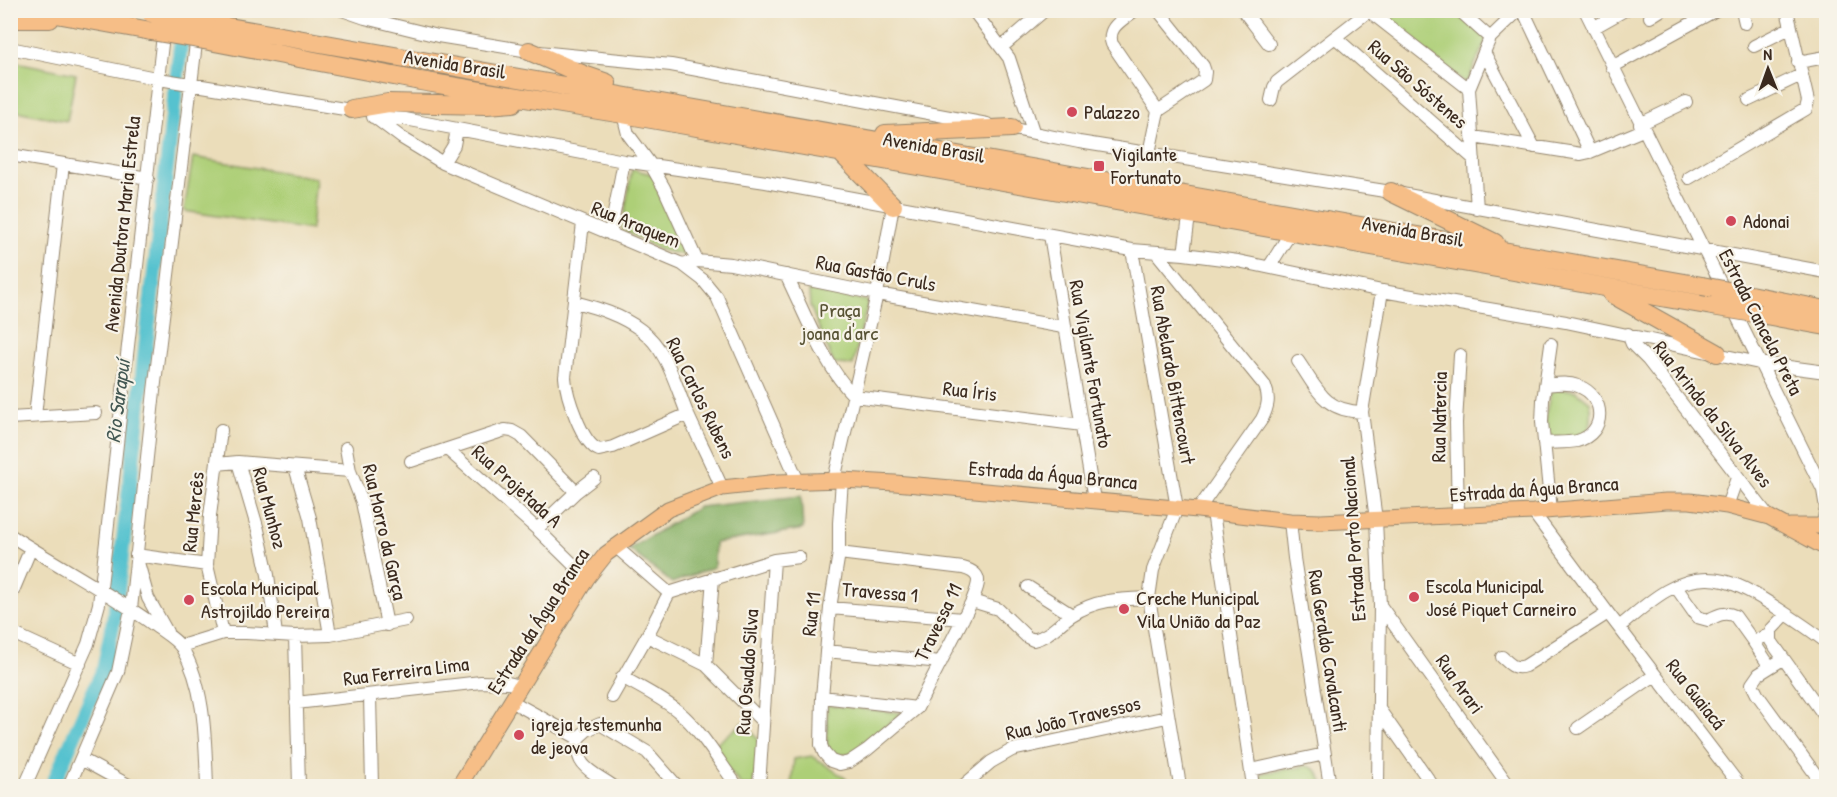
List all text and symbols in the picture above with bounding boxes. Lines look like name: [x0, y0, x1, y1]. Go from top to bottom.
street label: Rua São Sóstenes: [1363, 33, 1474, 135]
north arrow: [1738, 39, 1798, 99]
street label: Avenida Brasil: [402, 42, 509, 85]
text: N: [1763, 43, 1773, 65]
place label: Palazzo: [1084, 98, 1140, 125]
marker: Palazzo: [1065, 105, 1079, 119]
street label: Avenida Doutora Maria Estrela: [97, 115, 146, 333]
street label: Avenida Brasil: [881, 124, 988, 169]
place label: Vigilante Fortunato: [1110, 140, 1181, 190]
marker: Vigilante Fortunato: [1092, 159, 1106, 173]
street label: Rua Araquem: [588, 193, 685, 254]
place label: Adonai: [1743, 207, 1790, 234]
street label: Avenida Brasil: [1360, 208, 1467, 253]
marker: Adonai: [1724, 214, 1738, 228]
street label: Estrada Cancela Preta: [1713, 244, 1810, 400]
street label: Rua Gastão Cruls: [814, 248, 939, 297]
street label: Rua Vigilante Fortunato: [1063, 278, 1120, 450]
street label: Rua Abelardo Bittencourt: [1145, 284, 1203, 467]
park label: Praça joana d'arc: [799, 296, 878, 346]
street label: Rua Carlos Rubens: [660, 333, 743, 463]
street label: Rua Arindo da Silva Alves: [1648, 335, 1779, 493]
water label: Rio Sarapuí: [98, 354, 137, 444]
street label: Rua Natercia: [1424, 371, 1453, 463]
street label: Rua Íris: [942, 374, 999, 407]
street label: Rua Projetada A: [467, 438, 568, 533]
street label: Estrada da Água Branca: [968, 454, 1138, 495]
street label: Estrada Porto Nacional: [1333, 455, 1372, 622]
street label: Rua Morro da Garça: [357, 461, 414, 603]
street label: Rua Munhoz: [247, 464, 294, 552]
street label: Estrada da Água Branca: [1449, 469, 1619, 508]
street label: Rua Mercês: [175, 470, 210, 553]
street label: Estrada da Água Branca: [480, 542, 595, 699]
street label: Rua Geraldo Cavalcanti: [1302, 568, 1355, 734]
place label: Escola Municipal José Piquet Carneiro: [1426, 572, 1576, 622]
place label: Escola Municipal Astrojildo Pereira: [201, 574, 329, 624]
street label: Travessa 1: [841, 575, 919, 608]
street label: Travessa 11: [907, 578, 968, 665]
place label: Creche Municipal Vila União da Paz: [1136, 584, 1261, 634]
street label: Rua 11: [794, 590, 827, 637]
marker: Escola Municipal José Piquet Carneiro: [1407, 590, 1421, 604]
marker: Escola Municipal Astrojildo Pereira: [182, 593, 196, 607]
marker: Creche Municipal Vila União da Paz: [1117, 602, 1131, 616]
street label: Rua Oswaldo Silva: [729, 608, 764, 736]
street label: Rua Ferreira Lima: [342, 649, 470, 692]
street label: Rua Arari: [1430, 649, 1491, 719]
street label: Rua Guaiacá: [1660, 653, 1733, 735]
street label: Rua João Travessos: [1003, 689, 1143, 746]
place label: igreja testemunha de jeova: [531, 710, 662, 760]
marker: igreja testemunha de jeova: [512, 728, 526, 742]

